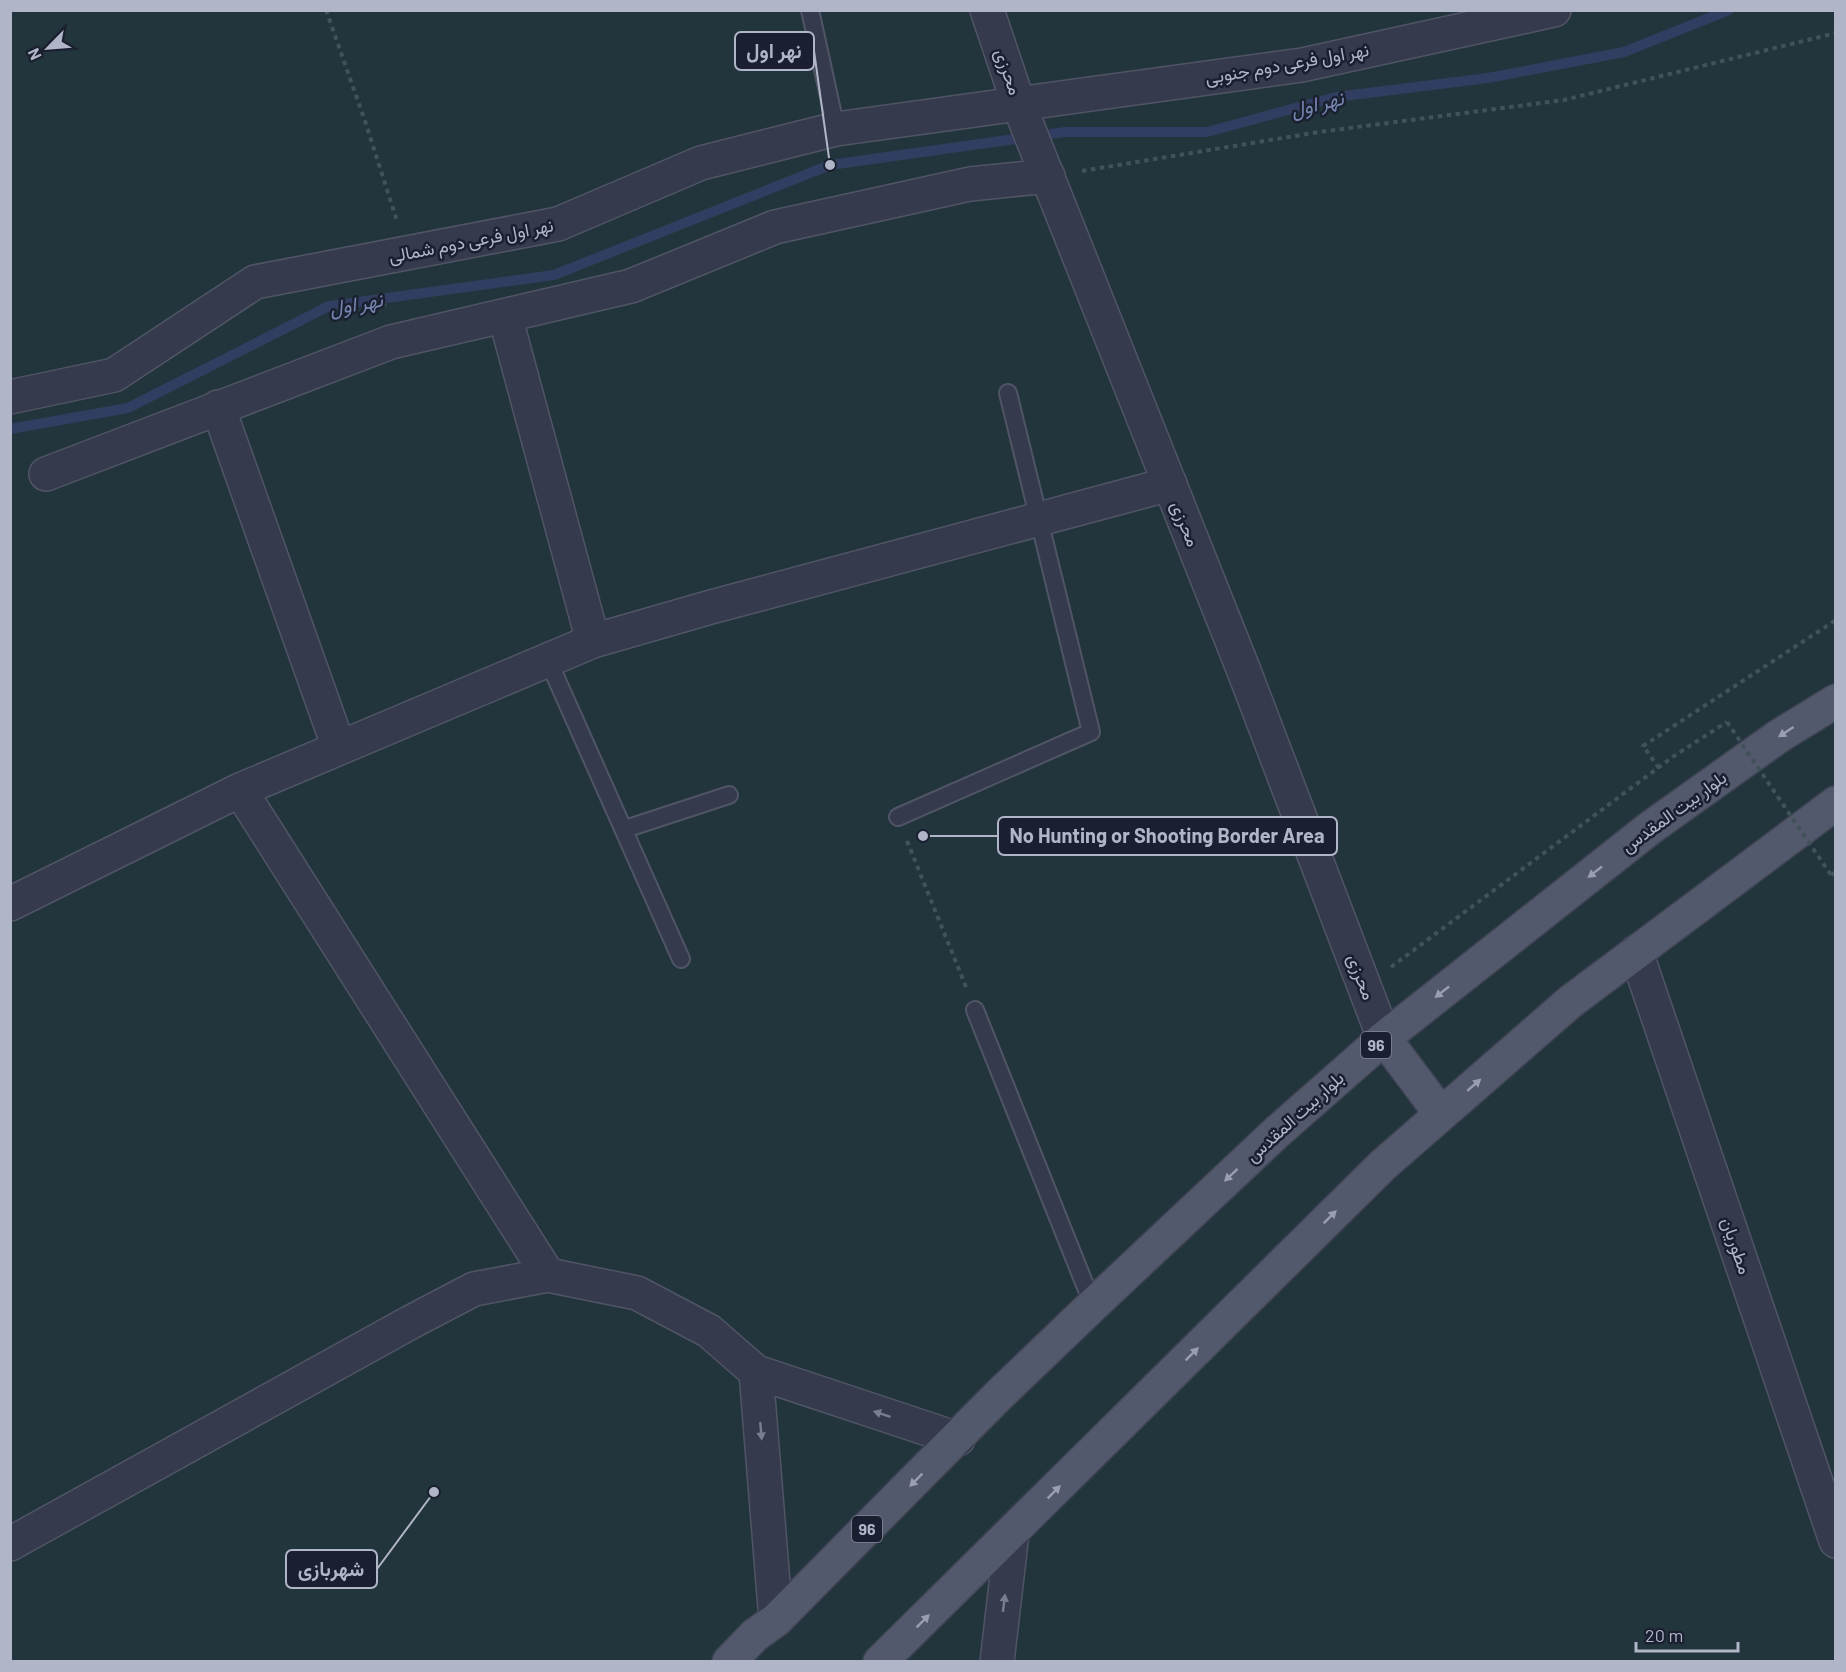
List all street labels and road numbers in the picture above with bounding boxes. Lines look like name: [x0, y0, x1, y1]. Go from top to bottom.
street label: نهر اول فرعی دوم جنوبی: [1203, 38, 1371, 90]
street label: محرزی: [990, 46, 1027, 98]
street label: نهر اول فرعی دوم شمالی: [387, 213, 555, 269]
street label: محرزی: [1166, 498, 1205, 550]
street label: بلوار بیت المقدس: [1617, 766, 1731, 858]
street label: محرزی: [1342, 951, 1381, 1003]
road number: 96: [1361, 1032, 1391, 1058]
street label: بلوار بیت المقدس: [1241, 1066, 1349, 1167]
street label: مطوریان: [1716, 1214, 1757, 1277]
road number: 96: [852, 1516, 882, 1542]

